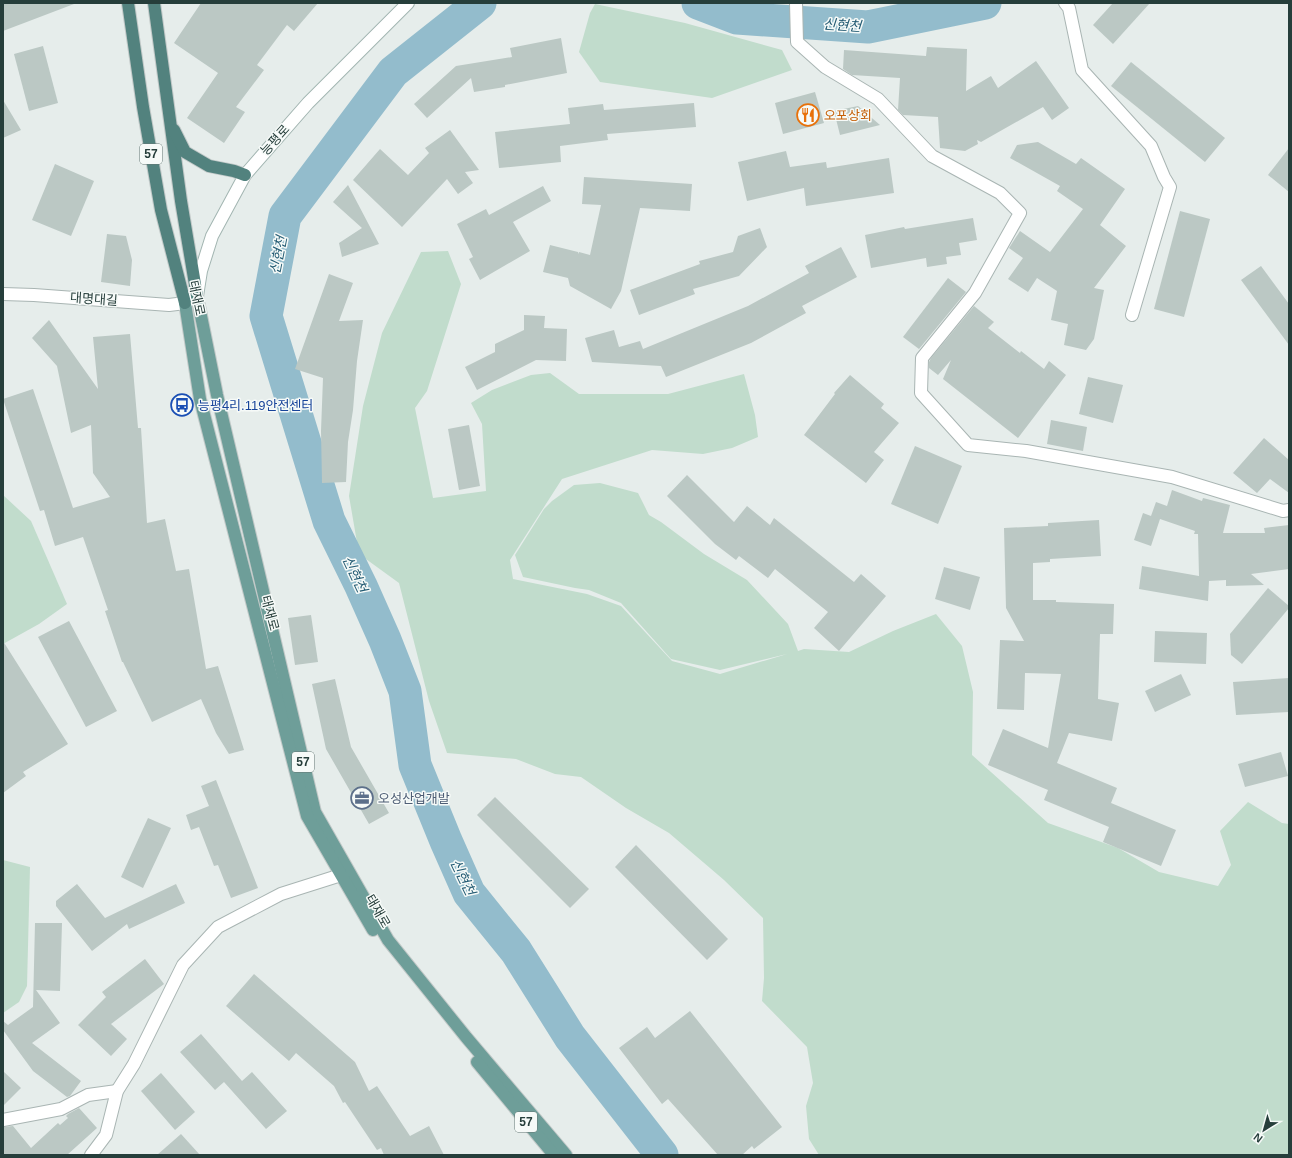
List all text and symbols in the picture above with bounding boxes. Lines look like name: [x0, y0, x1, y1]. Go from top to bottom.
water label: 신현천: [822, 16, 863, 34]
restaurant icon: 오포상회: [795, 102, 821, 128]
place label: 오포상회: [824, 108, 872, 123]
street label: 능평로: [257, 122, 293, 158]
road number: 57: [140, 144, 162, 164]
water label: 신현천: [266, 233, 290, 275]
street label: 태재로: [186, 279, 208, 317]
street label: 대명대길: [70, 290, 118, 308]
bus stop icon: 능평4리.119안전센터: [169, 392, 195, 418]
place label: 능평4리.119안전센터: [198, 398, 313, 413]
water label: 신현천: [340, 553, 371, 596]
street label: 태재로: [258, 594, 282, 632]
road number: 57: [292, 752, 314, 772]
office icon: 오성산업개발: [349, 785, 375, 811]
place label: 오성산업개발: [378, 791, 450, 806]
water label: 신현천: [447, 856, 479, 899]
street label: 태재로: [363, 892, 393, 930]
north arrow: [1244, 1110, 1284, 1150]
road number: 57: [515, 1112, 537, 1132]
text: N: [1251, 1131, 1265, 1145]

